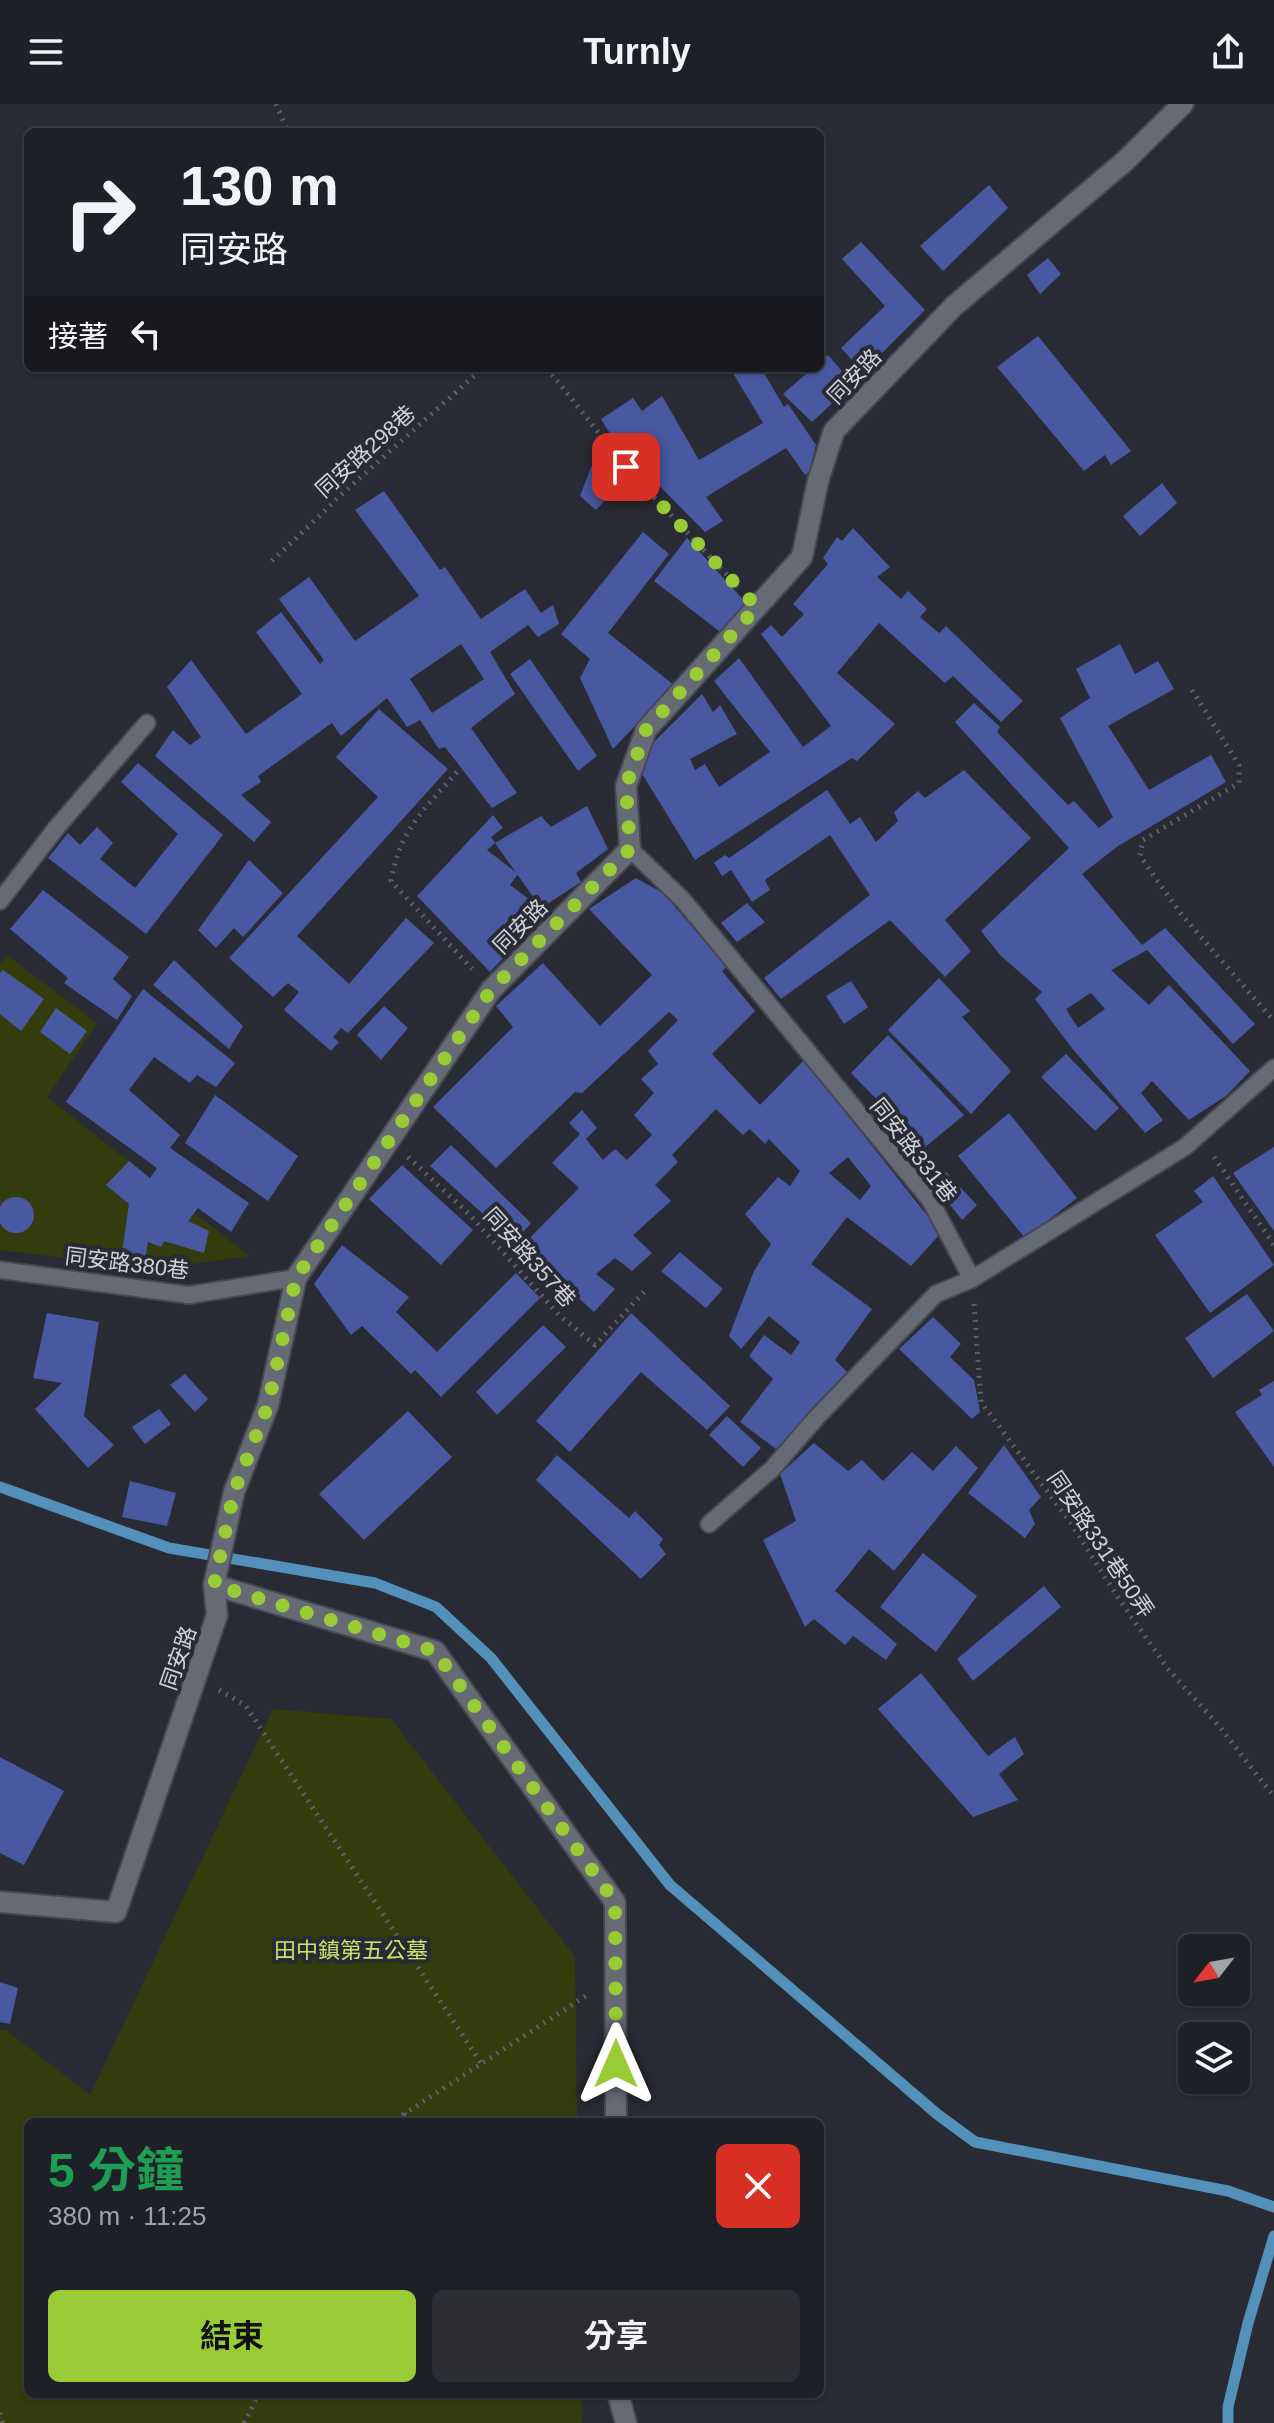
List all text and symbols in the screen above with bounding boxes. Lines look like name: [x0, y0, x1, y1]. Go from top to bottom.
icon: menu: [24, 30, 68, 74]
icon: share: [1206, 30, 1250, 74]
text: Turnly: [583, 31, 691, 72]
text: 130 m: [180, 154, 339, 217]
icon: right: [48, 160, 152, 264]
text: 同安路: [180, 229, 288, 270]
icon: left: [124, 312, 168, 356]
text: 接著: [48, 320, 108, 353]
street label: 同安路: [822, 344, 886, 409]
street label: 同安路298巷: [311, 400, 420, 502]
pin: [592, 433, 660, 501]
icon: arrive: [604, 445, 648, 489]
street label: 同安路: [488, 894, 553, 959]
street label: 同安路331巷: [865, 1093, 962, 1207]
street label: 同安路357巷: [479, 1203, 581, 1312]
street label: 同安路380巷: [64, 1243, 190, 1284]
street label: 同安路331巷50弄: [1042, 1466, 1159, 1622]
street label: 同安路: [156, 1623, 201, 1693]
north arrow: [1178, 1934, 1250, 2006]
map controls: [1178, 1934, 1250, 2094]
park label: 田中鎮第五公墓: [274, 1938, 428, 1963]
position arrow: [574, 2022, 658, 2106]
button: layers: [1178, 2022, 1250, 2094]
text: 5 分鐘: [48, 2144, 184, 2197]
button: close: [716, 2144, 800, 2228]
text: 380 m · 11:25: [48, 2201, 207, 2231]
button: 結束: [48, 2290, 416, 2382]
button: 分享: [432, 2290, 800, 2382]

